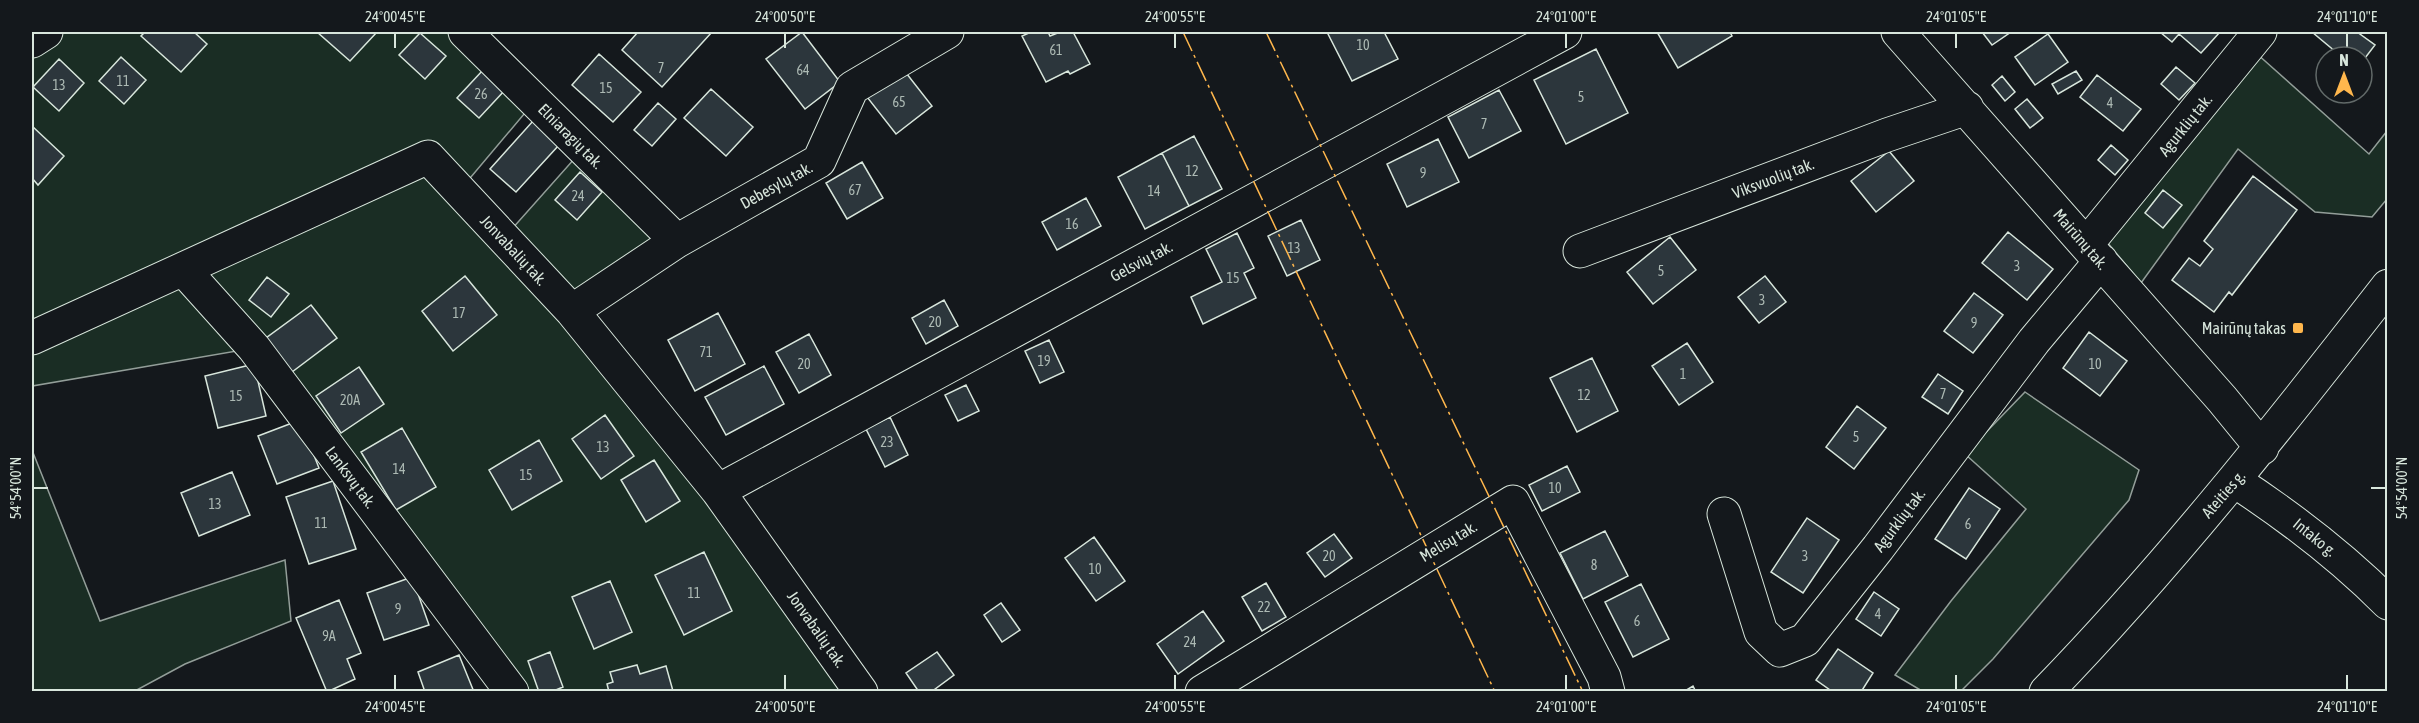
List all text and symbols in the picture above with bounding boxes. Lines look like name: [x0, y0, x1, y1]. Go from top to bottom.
text: 24°00'45"E: [365, 8, 426, 25]
text: 24°00'50"E: [755, 8, 816, 25]
text: 24°00'55"E: [1145, 8, 1206, 25]
text: 24°01'00"E: [1536, 8, 1597, 25]
text: 24°01'05"E: [1926, 8, 1987, 25]
text: 24°01'10"E: [2317, 8, 2378, 25]
house number: 10: [1356, 37, 1370, 53]
house number: 61: [1049, 42, 1063, 58]
north arrow: [2314, 45, 2374, 105]
text: N: [2339, 51, 2349, 69]
house number: 7: [658, 60, 664, 76]
house number: 64: [796, 62, 810, 78]
house number: 11: [116, 73, 130, 89]
house number: 13: [52, 77, 66, 93]
house number: 15: [599, 80, 613, 96]
house number: 26: [474, 86, 488, 102]
house number: 5: [1578, 89, 1584, 105]
street label: Agurklių tak.: [2155, 90, 2216, 160]
house number: 65: [892, 94, 906, 110]
house number: 4: [2107, 95, 2114, 111]
street label: Elniaragių tak.: [534, 100, 607, 173]
house number: 7: [1481, 116, 1487, 132]
street label: Viksvuolių tak.: [1730, 154, 1817, 203]
street label: Debesylų tak.: [737, 158, 816, 213]
house number: 12: [1185, 163, 1199, 179]
house number: 9: [1420, 165, 1426, 181]
house number: 67: [848, 182, 862, 198]
house number: 14: [1147, 183, 1161, 199]
house number: 24: [571, 188, 585, 204]
street label: Mairūnų tak.: [2049, 205, 2112, 274]
street label: Jonvabalių tak.: [476, 211, 551, 290]
house number: 16: [1065, 216, 1079, 232]
street label: Gelsvių tak.: [1107, 237, 1176, 286]
house number: 13: [1287, 240, 1301, 256]
house number: 3: [2014, 258, 2020, 274]
house number: 5: [1658, 263, 1664, 279]
house number: 15: [1226, 270, 1240, 286]
house number: 3: [1759, 292, 1765, 308]
house number: 17: [452, 305, 466, 321]
house number: 20: [928, 314, 942, 330]
house number: 9: [1971, 315, 1977, 331]
place label: Mairūnų takas: [2202, 319, 2286, 338]
marker: Mairūnų takas: [2291, 321, 2305, 335]
house number: 71: [699, 344, 713, 360]
house number: 19: [1037, 353, 1051, 369]
house number: 20: [797, 356, 811, 372]
house number: 10: [2088, 356, 2102, 372]
house number: 1: [1680, 366, 1686, 382]
house number: 7: [1940, 386, 1946, 402]
house number: 12: [1577, 387, 1591, 403]
house number: 15: [229, 388, 243, 404]
house number: 20A: [340, 392, 360, 408]
house number: 5: [1853, 429, 1859, 445]
house number: 23: [880, 434, 894, 450]
house number: 13: [596, 439, 610, 455]
street label: Lanksvų tak.: [321, 443, 380, 512]
text: 54°54'00"N: [7, 457, 24, 519]
text: 54°54'00"N: [2393, 457, 2410, 519]
house number: 14: [392, 461, 406, 477]
house number: 15: [519, 467, 533, 483]
street label: Ateities g.: [2198, 467, 2249, 522]
house number: 10: [1548, 480, 1562, 496]
street label: Agurklių tak.: [1870, 485, 1929, 556]
house number: 13: [208, 496, 222, 512]
street label: Intako g.: [2289, 514, 2340, 561]
house number: 11: [314, 515, 328, 531]
house number: 6: [1965, 516, 1972, 532]
street label: Melisų tak.: [1416, 517, 1480, 566]
house number: 20: [1322, 548, 1336, 564]
house number: 3: [1802, 548, 1808, 564]
house number: 8: [1591, 557, 1598, 573]
house number: 10: [1088, 561, 1102, 577]
house number: 11: [687, 585, 701, 601]
street label: Jonvabalių tak.: [783, 587, 850, 671]
house number: 22: [1257, 599, 1271, 615]
house number: 9: [395, 601, 401, 617]
house number: 4: [1875, 606, 1882, 622]
house number: 6: [1634, 613, 1641, 629]
house number: 9A: [322, 628, 336, 644]
house number: 24: [1183, 634, 1197, 650]
text: 24°00'45"E: [365, 698, 426, 715]
text: 24°00'50"E: [755, 698, 816, 715]
text: 24°00'55"E: [1145, 698, 1206, 715]
text: 24°01'00"E: [1536, 698, 1597, 715]
text: 24°01'05"E: [1926, 698, 1987, 715]
text: 24°01'10"E: [2317, 698, 2378, 715]

